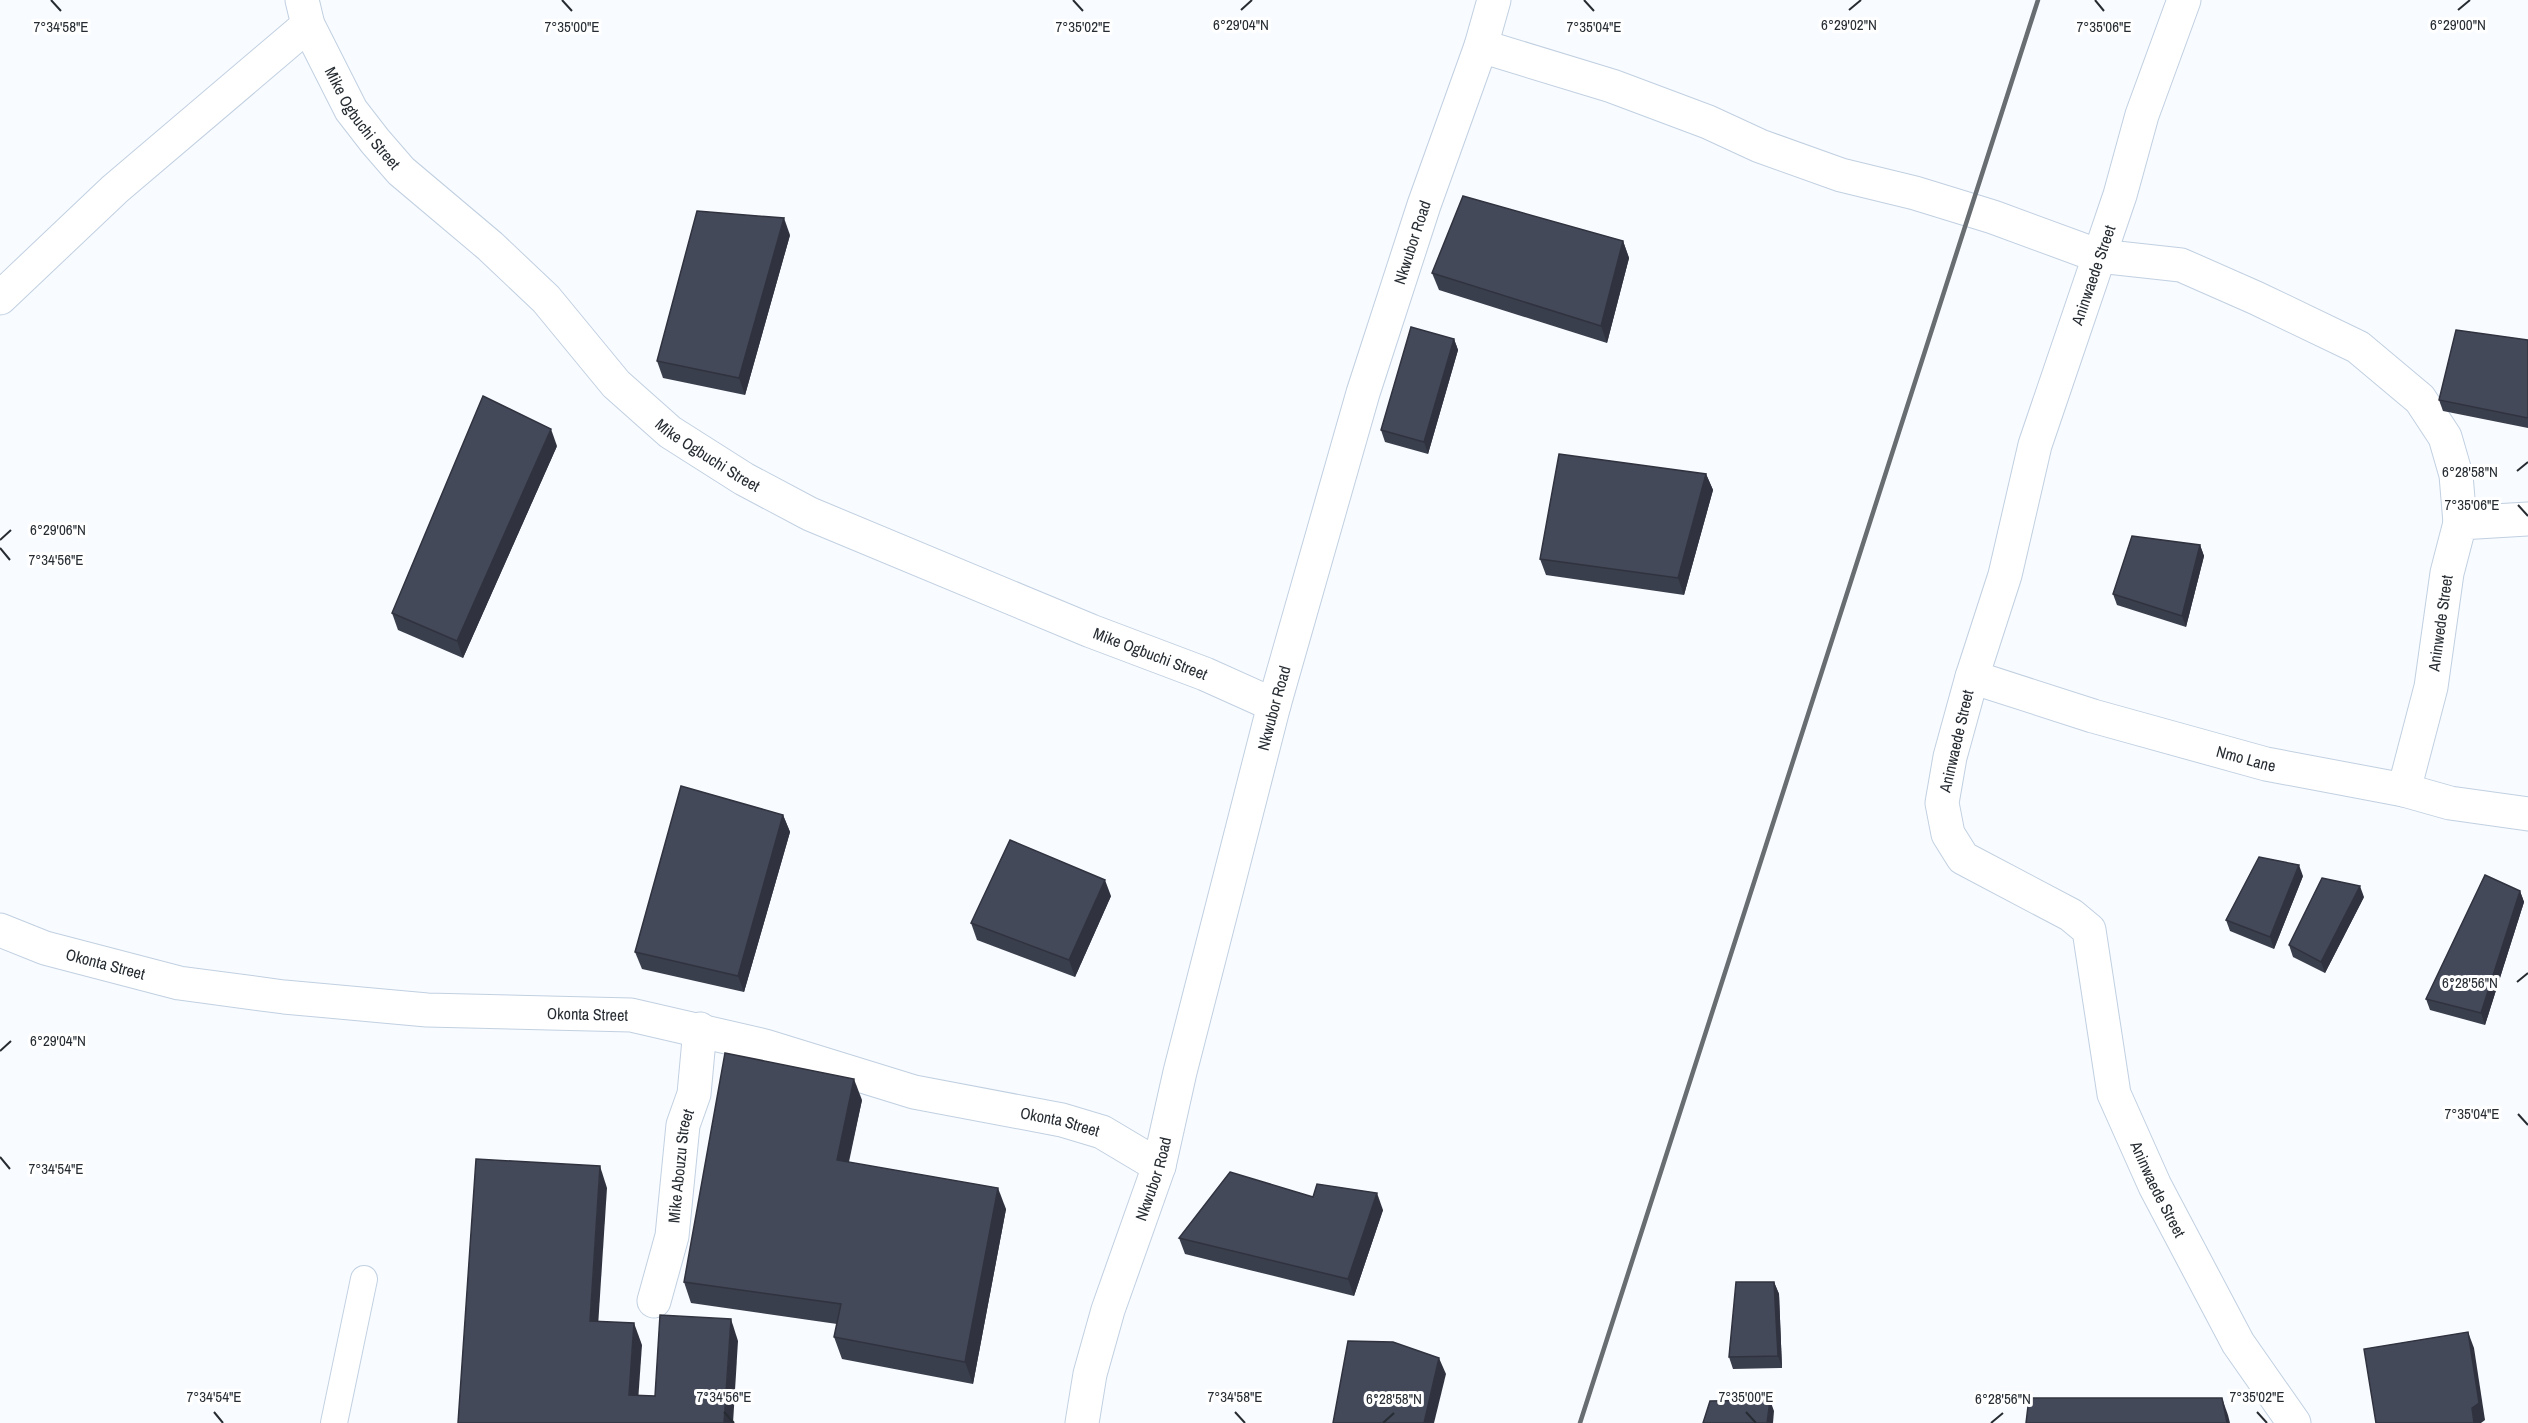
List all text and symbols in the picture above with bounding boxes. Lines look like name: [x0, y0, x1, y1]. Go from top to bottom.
text: 6°29'04"N: [1213, 14, 1269, 35]
text: 6°29'02"N: [1821, 14, 1877, 35]
text: 6°29'00"N: [2430, 14, 2486, 35]
text: 7°34'58"E: [33, 16, 89, 37]
text: 7°35'00"E: [544, 16, 600, 37]
text: 7°35'02"E: [1055, 16, 1111, 37]
text: 7°35'04"E: [1566, 16, 1622, 37]
text: 7°35'06"E: [2076, 16, 2132, 37]
street label: Mike Ogbuchi Street: [320, 63, 406, 174]
street label: Nkwubor Road: [1388, 197, 1436, 287]
street label: Aninwaede Street: [2065, 222, 2120, 329]
street label: Mike Ogbuchi Street: [651, 413, 764, 497]
text: 6°28'58"N: [2442, 461, 2498, 482]
text: 7°35'06"E: [2444, 494, 2500, 515]
text: 6°29'06"N: [30, 519, 86, 540]
text: 7°34'56"E: [28, 549, 84, 570]
street label: Aninwede Street: [2422, 573, 2458, 674]
street label: Mike Ogbuchi Street: [1090, 622, 1212, 685]
street label: Nkwubor Road: [1252, 663, 1296, 753]
street label: Aninwaede Street: [1933, 687, 1979, 795]
street label: Nmo Lane: [2214, 740, 2277, 777]
street label: Okonta Street: [64, 943, 148, 985]
text: 6°28'56"N: [2442, 972, 2498, 993]
street label: Okonta Street: [547, 1002, 629, 1026]
text: 6°29'04"N: [30, 1030, 86, 1051]
street label: Okonta Street: [1019, 1101, 1103, 1142]
text: 7°35'04"E: [2444, 1103, 2500, 1124]
street label: Mike Abouzu Street: [662, 1106, 699, 1224]
street label: Nkwubor Road: [1129, 1135, 1176, 1224]
street label: Aninwaede Street: [2125, 1137, 2191, 1241]
text: 7°34'54"E: [28, 1158, 84, 1179]
text: 7°34'54"E: [186, 1386, 242, 1407]
text: 7°34'56"E: [696, 1386, 752, 1407]
text: 7°34'58"E: [1207, 1386, 1263, 1407]
text: 7°35'00"E: [1718, 1386, 1774, 1407]
text: 7°35'02"E: [2229, 1386, 2285, 1407]
text: 6°28'58"N: [1366, 1388, 1422, 1409]
text: 6°28'56"N: [1975, 1388, 2031, 1409]

